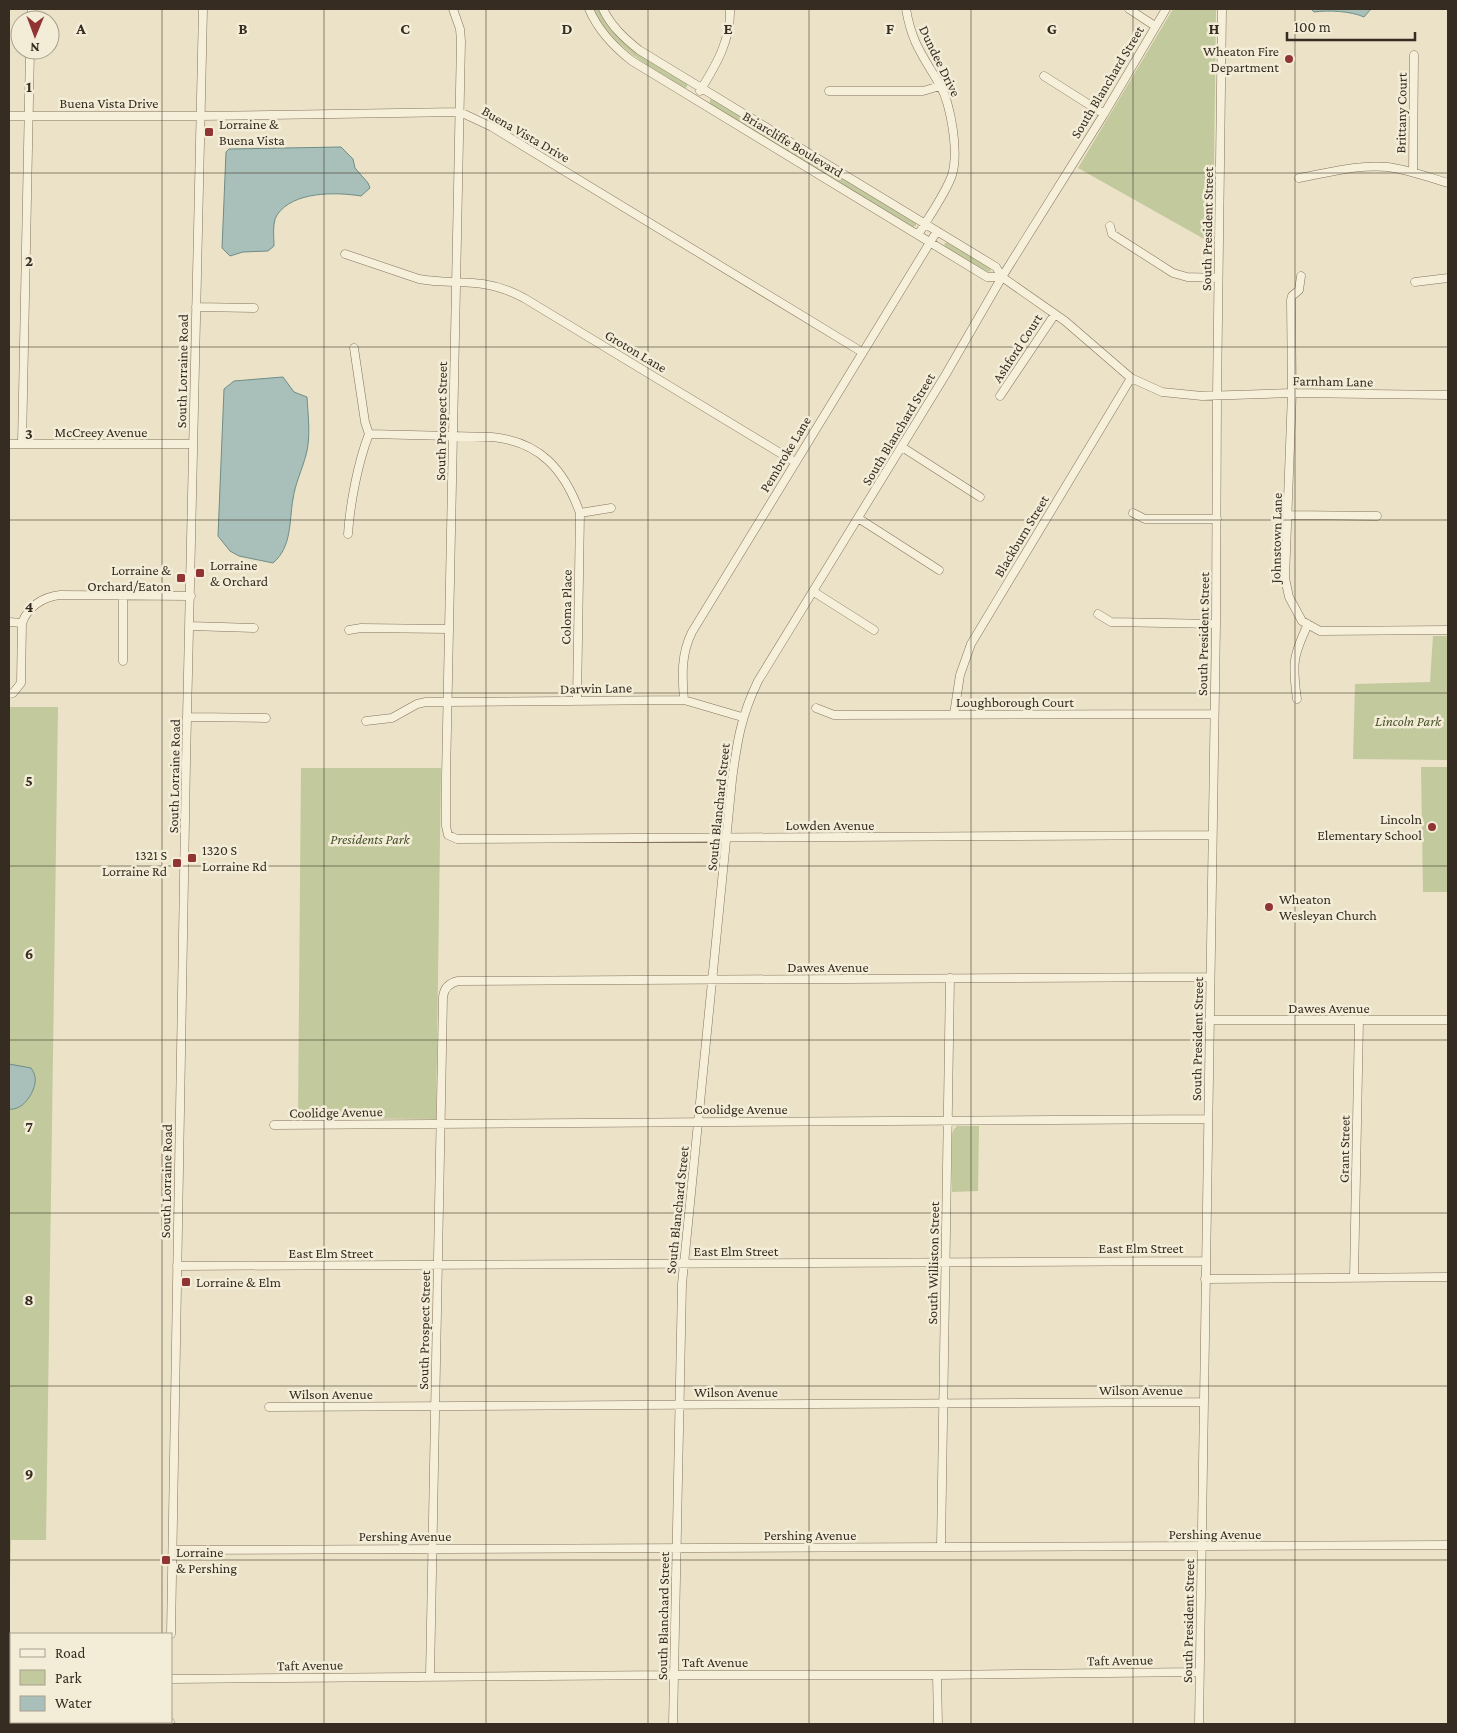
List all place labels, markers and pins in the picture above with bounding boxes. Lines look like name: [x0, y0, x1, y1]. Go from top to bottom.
place label: Wheaton Fire Department: [1203, 43, 1279, 75]
marker: Wheaton Fire Department: [1283, 53, 1295, 65]
place label: Lorraine & Buena Vista: [219, 116, 285, 148]
marker: Lorraine & Buena Vista: [203, 126, 215, 138]
place label: Lorraine & Orchard: [210, 557, 269, 589]
place label: Lorraine & Orchard/Eaton: [87, 562, 171, 594]
marker: Lorraine & Orchard: [194, 567, 206, 579]
marker: Lorraine & Orchard/Eaton: [175, 572, 187, 584]
place label: Lincoln Elementary School: [1317, 811, 1422, 843]
marker: Lincoln Elementary School: [1426, 821, 1438, 833]
place label: 1320 S Lorraine Rd: [202, 842, 268, 874]
place label: 1321 S Lorraine Rd: [102, 847, 168, 879]
marker: 1320 S Lorraine Rd: [186, 852, 198, 864]
marker: 1321 S Lorraine Rd: [171, 857, 183, 869]
place label: Wheaton Wesleyan Church: [1279, 891, 1377, 923]
marker: Wheaton Wesleyan Church: [1263, 901, 1275, 913]
place label: Lorraine & Elm: [196, 1274, 281, 1290]
marker: Lorraine & Elm: [180, 1276, 192, 1288]
place label: Lorraine & Pershing: [176, 1544, 237, 1576]
marker: Lorraine & Pershing: [160, 1554, 172, 1566]

